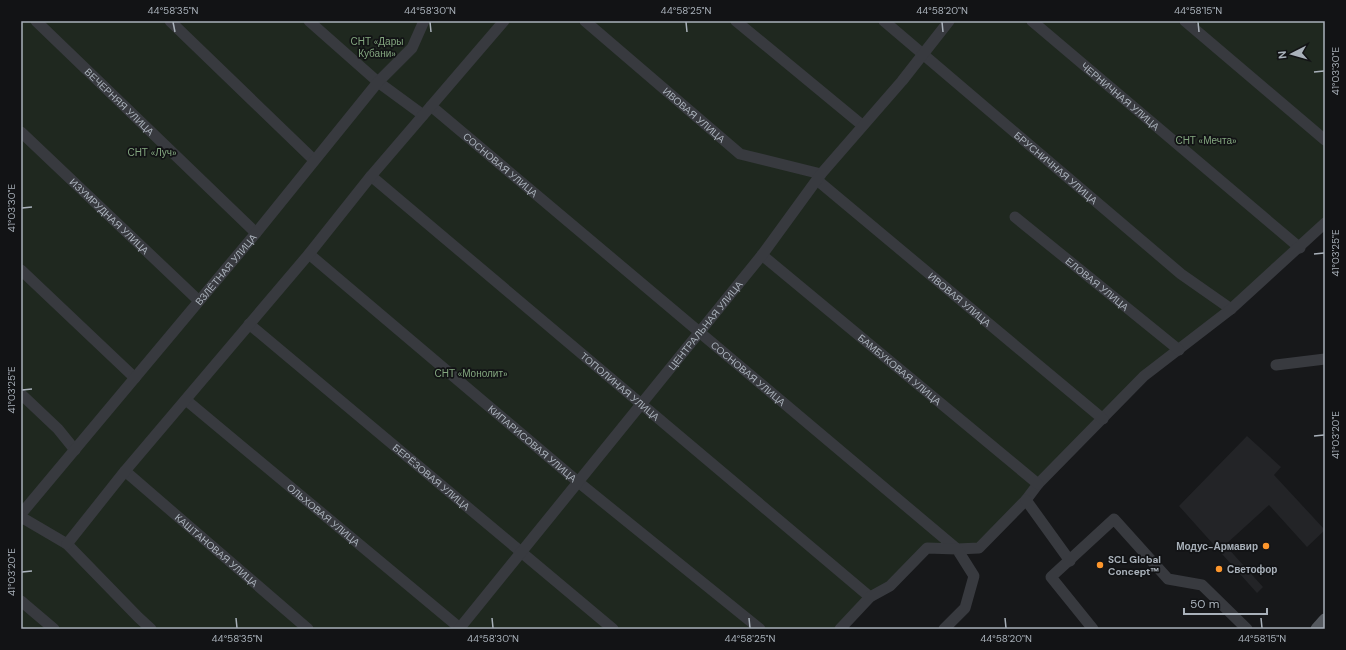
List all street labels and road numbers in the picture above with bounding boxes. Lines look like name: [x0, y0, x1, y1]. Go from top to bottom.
street label: ЧЕРНИЧНАЯ УЛИЦА: [1078, 59, 1162, 133]
street label: ВЕЧЕРНЯЯ УЛИЦА: [82, 65, 157, 139]
street label: ИВОВАЯ УЛИЦА: [660, 85, 728, 146]
street label: БРУСНИЧНАЯ УЛИЦА: [1011, 129, 1100, 207]
street label: СОСНОВАЯ УЛИЦА: [460, 130, 541, 200]
street label: ИЗУМРУДНАЯ УЛИЦА: [67, 176, 152, 257]
street label: ВЗЛЁТНАЯ УЛИЦА: [192, 231, 260, 308]
street label: ЕЛОВАЯ УЛИЦА: [1063, 255, 1132, 314]
street label: ИВОВАЯ УЛИЦА: [925, 270, 994, 330]
street label: ЦЕНТРАЛЬНАЯ УЛИЦА: [665, 278, 746, 373]
street label: БАМБУКОВАЯ УЛИЦА: [855, 331, 944, 408]
street label: СОСНОВАЯ УЛИЦА: [708, 339, 788, 409]
street label: ТОПОЛИНАЯ УЛИЦА: [578, 349, 662, 424]
street label: КИПАРИСОВАЯ УЛИЦА: [485, 402, 580, 485]
street label: БЕРЁЗОВАЯ УЛИЦА: [390, 441, 473, 514]
street label: ОЛЬХОВАЯ УЛИЦА: [284, 481, 363, 549]
street label: КАШТАНОВАЯ УЛИЦА: [172, 511, 261, 590]

